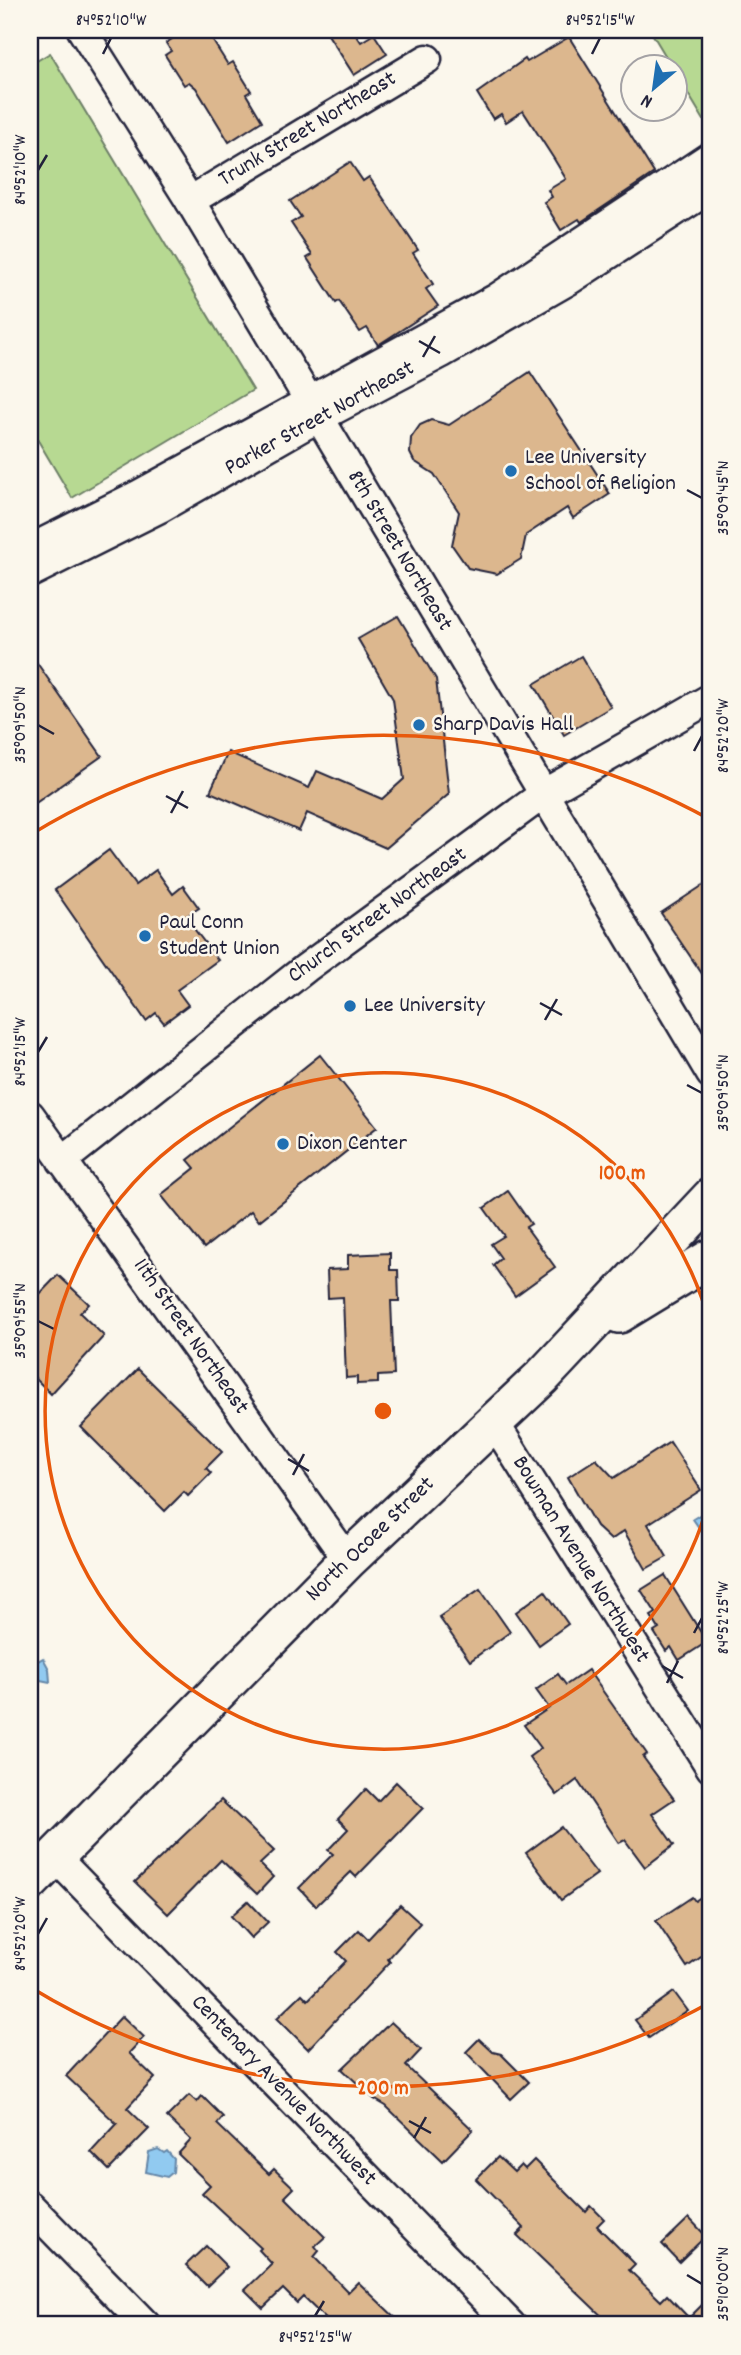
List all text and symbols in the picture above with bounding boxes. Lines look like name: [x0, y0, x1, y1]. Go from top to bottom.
text: 84°52'10"W: [76, 9, 147, 34]
text: 84°52'15"W: [565, 9, 635, 34]
north arrow: [618, 52, 688, 122]
street label: Trunk Street Northeast: [213, 64, 403, 196]
text: N: [637, 86, 658, 114]
text: 84°52'10"W: [9, 134, 34, 205]
street label: Parker Street Northeast: [219, 353, 421, 485]
place label: Lee University School of Religion: [525, 442, 676, 501]
text: 35°09'45"N: [712, 461, 737, 535]
marker: Lee University School of Religion: [503, 463, 519, 479]
street label: 8th Street Northeast: [338, 464, 460, 638]
text: 35°09'50"N: [9, 686, 34, 764]
text: 84°52'20"W: [712, 698, 737, 773]
place label: Sharp Davis Hall: [433, 709, 574, 742]
marker: Sharp Davis Hall: [411, 717, 427, 733]
street label: Church Street Northeast: [281, 840, 475, 992]
place label: Paul Conn Student Union: [159, 907, 280, 966]
marker: Paul Conn Student Union: [137, 928, 153, 944]
place label: Lee University: [364, 990, 485, 1023]
marker: Lee University: [342, 998, 358, 1014]
text: 84°52'15"W: [9, 1017, 34, 1087]
text: 35°09'50"N: [712, 1054, 737, 1132]
place label: Dixon Center: [297, 1128, 407, 1161]
marker: Dixon Center: [275, 1136, 291, 1152]
text: 100 m: [599, 1160, 645, 1190]
street label: 11th Street Northeast: [124, 1252, 256, 1422]
text: 35°09'55"N: [9, 1283, 34, 1359]
centre of rings: [371, 1399, 395, 1423]
street label: Bowman Avenue Northwest: [503, 1450, 657, 1670]
street label: North Ocoee Street: [299, 1470, 443, 1610]
text: 84°52'25"W: [712, 1581, 737, 1655]
text: 84°52'20"W: [9, 1896, 34, 1971]
street label: Centenary Avenue Northwest: [182, 1988, 384, 2194]
text: 200 m: [357, 2075, 409, 2105]
text: 35°10'00"N: [712, 2247, 737, 2321]
text: 84°52'25"W: [278, 2326, 352, 2351]

